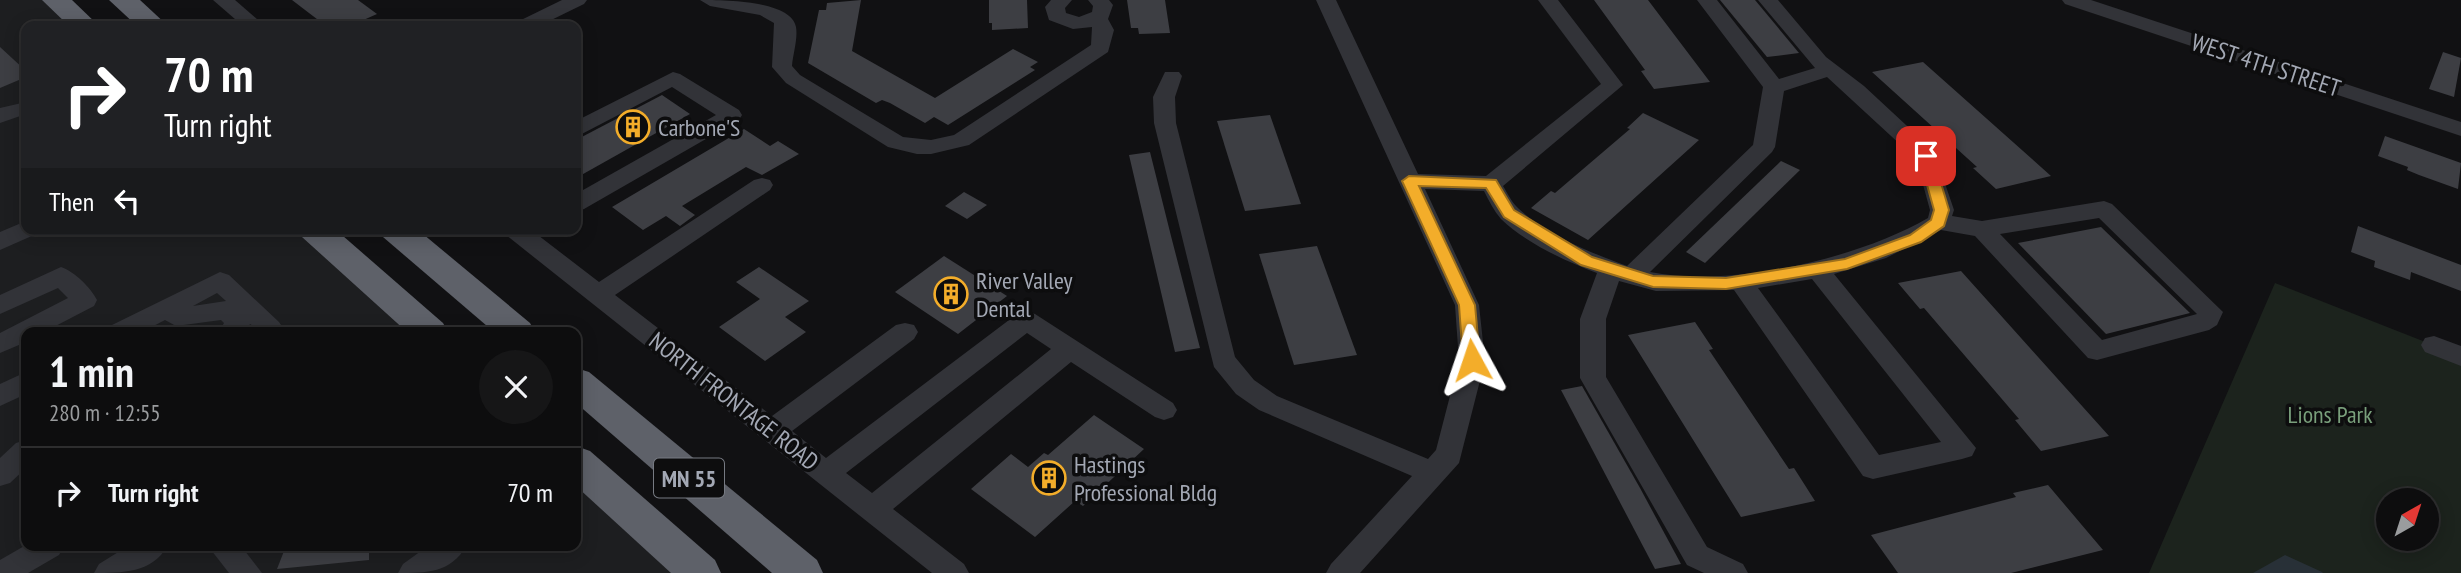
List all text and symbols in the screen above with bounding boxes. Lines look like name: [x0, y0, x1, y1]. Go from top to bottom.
street label: WEST 4TH STREET: [2187, 26, 2345, 104]
text: 70 m: [164, 42, 253, 106]
icon: right: [49, 49, 140, 140]
text: Turn right: [164, 104, 272, 146]
building icon: Carbone'S: [614, 108, 652, 146]
place label: Carbone'S: [658, 112, 740, 143]
pin: [1896, 126, 1956, 186]
icon: arrive: [1907, 137, 1945, 175]
icon: left: [108, 182, 146, 220]
text: Then: [49, 185, 94, 218]
place label: River Valley Dental: [976, 265, 1072, 324]
building icon: River Valley Dental: [932, 275, 970, 313]
position arrow: [1435, 323, 1509, 397]
street label: NORTH FRONTAGE ROAD: [643, 325, 825, 477]
text: 1 min: [49, 344, 134, 399]
button: close: [479, 350, 553, 424]
text: 280 m · 12:55: [49, 398, 161, 427]
park label: Lions Park: [2288, 399, 2373, 430]
place label: Hastings Professional Bldg: [1074, 449, 1217, 508]
road number: MN 55: [654, 458, 724, 498]
building icon: Hastings Professional Bldg: [1030, 459, 1068, 497]
icon: right: [49, 474, 87, 512]
text: Turn right: [108, 476, 199, 509]
text: 70 m: [507, 476, 553, 509]
north arrow: [2376, 488, 2440, 551]
map controls: [2376, 488, 2439, 551]

